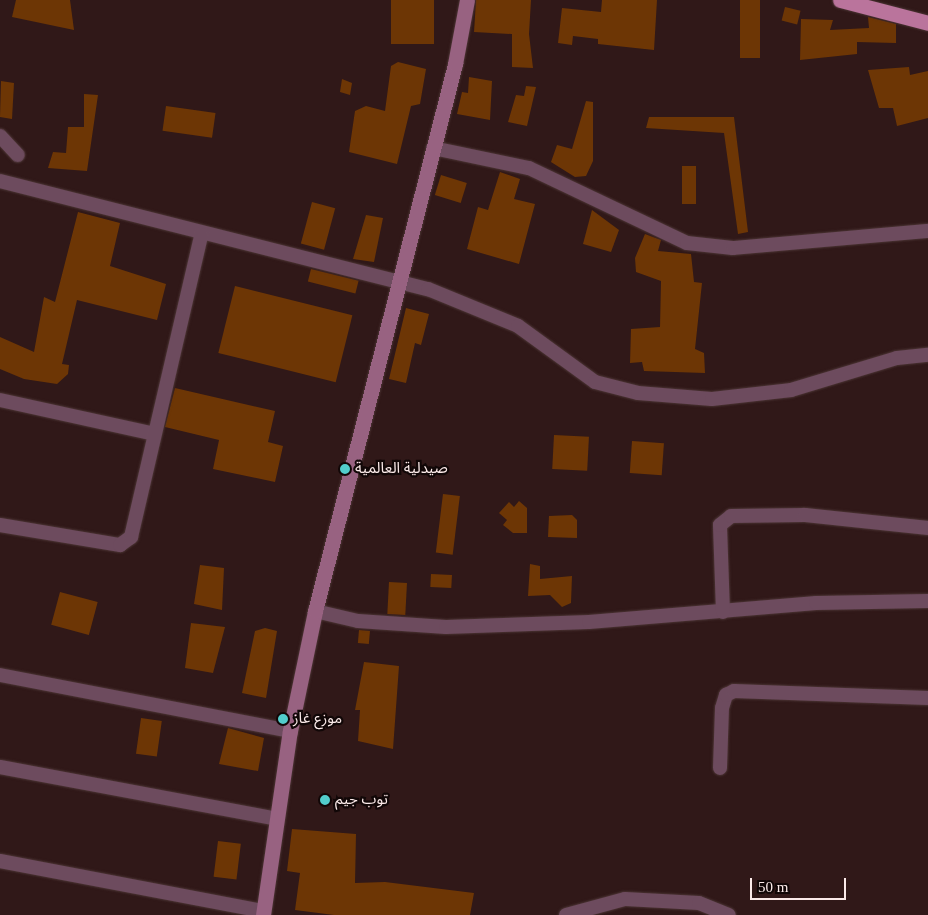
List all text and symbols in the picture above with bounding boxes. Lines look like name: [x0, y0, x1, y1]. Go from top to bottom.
place label: صيدلية العالمية: [355, 460, 448, 478]
marker: صيدلية العالمية: [339, 463, 351, 475]
place label: موزع غاز: [293, 710, 342, 728]
marker: موزع غاز: [277, 713, 289, 725]
place label: توب جيم: [335, 791, 388, 809]
marker: توب جيم: [319, 794, 331, 806]
scale bar: [753, 868, 849, 900]
text: 50 m: [758, 879, 788, 895]

